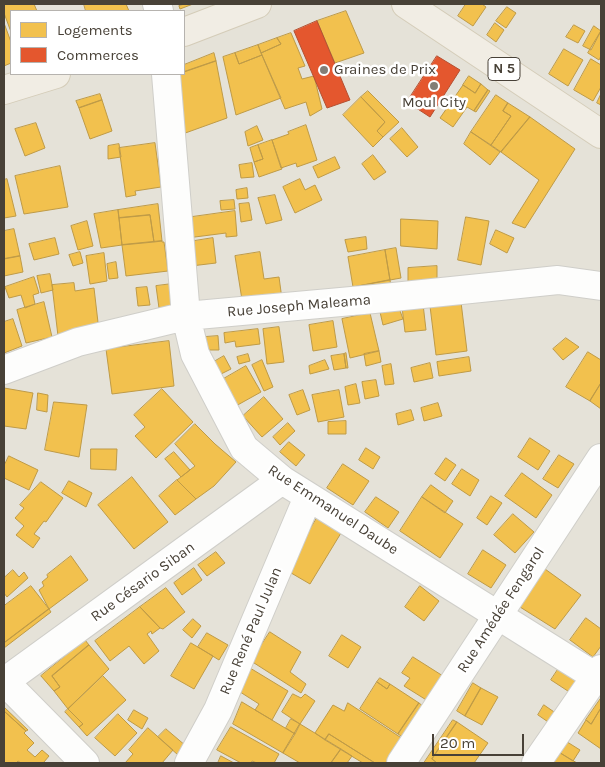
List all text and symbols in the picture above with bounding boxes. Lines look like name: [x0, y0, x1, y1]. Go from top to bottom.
legend: [10, 10, 185, 75]
text: Logements: [57, 21, 133, 39]
text: Commerces: [57, 46, 139, 64]
road number: N 5: [488, 58, 520, 80]
place label: Graines de Prix: [334, 61, 436, 79]
marker: Graines de Prix: [318, 64, 330, 76]
marker: Moul City: [428, 80, 440, 92]
place label: Moul City: [402, 94, 466, 112]
street label: Rue Joseph Maleama: [226, 291, 372, 321]
street label: Rue Emmanuel Daube: [264, 461, 402, 559]
street label: Rue Césario Siban: [88, 538, 198, 626]
street label: Rue Amédée Fengarol: [454, 544, 548, 676]
street label: Rue René Paul Julan: [216, 565, 286, 697]
scale bar: [435, 724, 528, 756]
text: 20 m: [440, 734, 475, 752]

